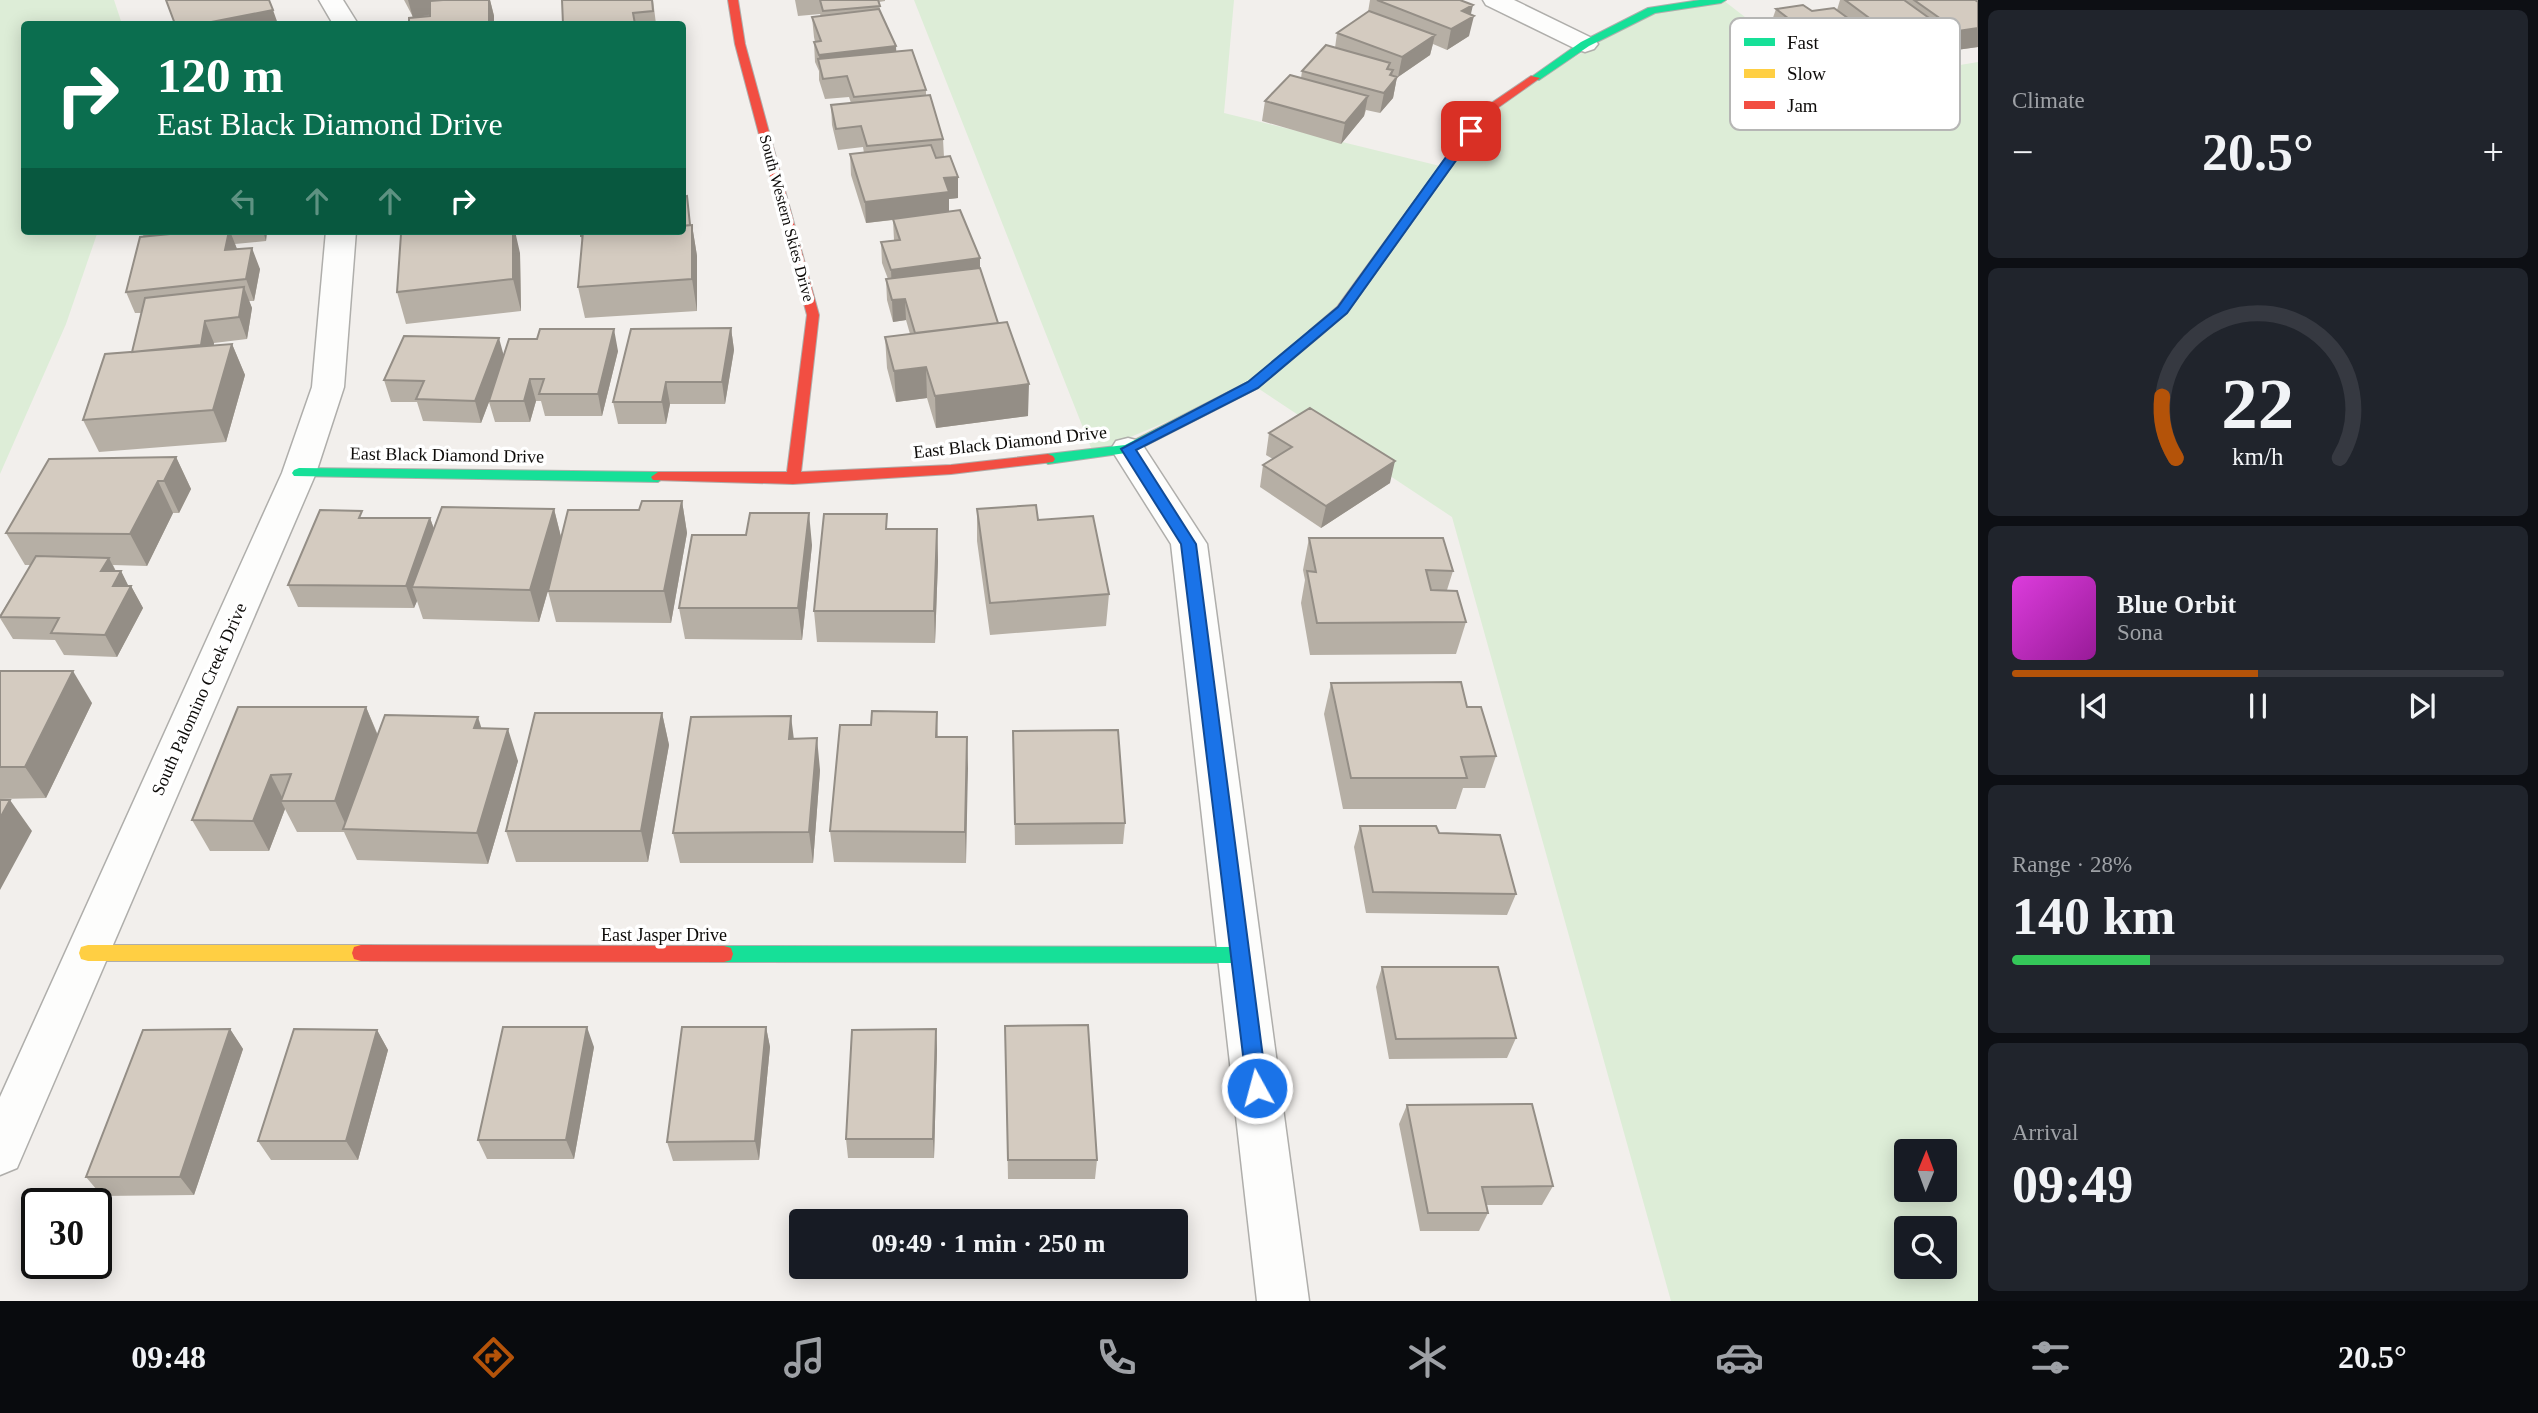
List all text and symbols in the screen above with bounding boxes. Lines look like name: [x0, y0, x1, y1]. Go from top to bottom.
legend: [1730, 18, 1960, 130]
text: Fast: [1787, 32, 1819, 53]
text: 120 m: [157, 48, 284, 103]
icon: right: [42, 49, 133, 140]
text: Slow: [1787, 63, 1826, 84]
text: Climate: [2012, 88, 2085, 113]
text: Jam: [1787, 95, 1818, 116]
pin: [1441, 101, 1501, 161]
text: East Black Diamond Drive: [157, 106, 503, 142]
icon: arrive: [1452, 112, 1490, 150]
text: 20.5°: [2202, 124, 2314, 181]
text: −: [2012, 131, 2033, 173]
text: +: [2483, 131, 2504, 173]
street label: South Western Skies Drive: [757, 133, 817, 303]
icon: left: [225, 182, 263, 220]
icon: ahead: [298, 182, 336, 220]
icon: ahead: [371, 182, 409, 220]
icon: right: [444, 182, 482, 220]
text: 22: [2222, 364, 2294, 445]
street label: East Black Diamond Drive: [912, 422, 1108, 462]
street label: East Black Diamond Drive: [350, 443, 544, 467]
text: km/h: [2232, 443, 2284, 470]
text: Blue Orbit: [2117, 590, 2236, 619]
street label: South Palomino Creek Drive: [147, 600, 251, 798]
text: Sona: [2117, 620, 2163, 645]
icon: previous: [2075, 687, 2113, 725]
icon: pause: [2239, 687, 2277, 725]
icon: next: [2403, 687, 2441, 725]
text: Range · 28%: [2012, 852, 2132, 877]
text: 140 km: [2012, 888, 2175, 945]
street label: East Jasper Drive: [601, 925, 727, 945]
position arrow: [1220, 1051, 1294, 1125]
text: Arrival: [2012, 1120, 2078, 1145]
north arrow: [1894, 1139, 1956, 1202]
map controls: [1894, 1139, 1957, 1279]
text: 09:49: [2012, 1156, 2133, 1213]
speed limit sign: 30: [21, 1188, 112, 1279]
button: search: [1894, 1216, 1957, 1279]
text: 09:49 · 1 min · 250 m: [872, 1229, 1106, 1258]
icon: directions: [469, 1333, 518, 1382]
icon: music: [780, 1333, 829, 1382]
icon: phone: [1092, 1333, 1141, 1382]
icon: climate: [1403, 1333, 1452, 1382]
icon: car: [1715, 1333, 1764, 1382]
icon: filters: [2026, 1333, 2075, 1382]
text: 09:48: [131, 1339, 206, 1375]
text: 20.5°: [2338, 1339, 2407, 1375]

